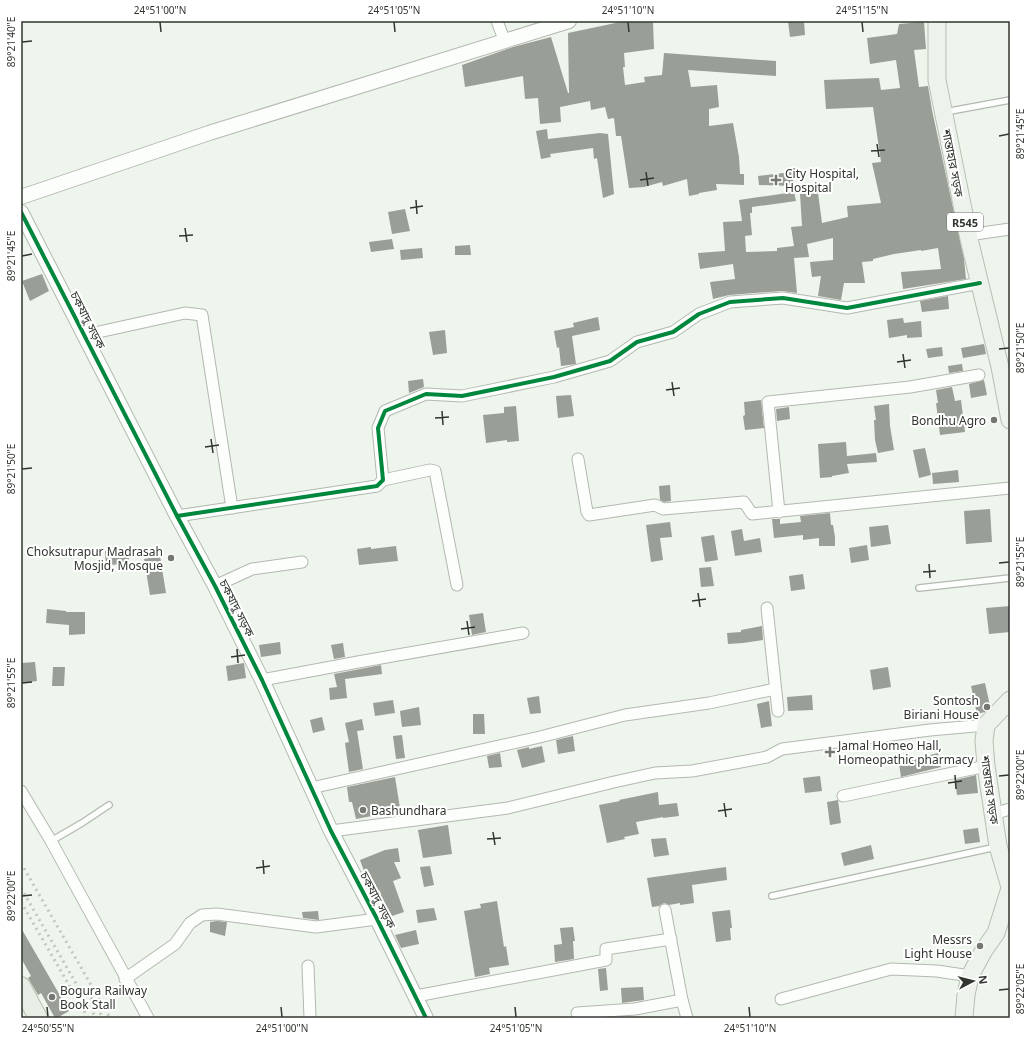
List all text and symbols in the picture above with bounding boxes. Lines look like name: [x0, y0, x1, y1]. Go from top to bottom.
text: 24°51'00"N: [134, 3, 186, 17]
text: 24°51'05"N: [368, 3, 420, 17]
text: 24°51'10"N: [602, 3, 654, 17]
text: 24°51'15"N: [836, 3, 888, 17]
text: 89°21'40"E: [4, 17, 18, 67]
text: 89°21'45"E: [1013, 109, 1027, 159]
street label: শান্তাহার সড়ক: [938, 126, 968, 199]
place label: City Hospital, Hospital: [785, 165, 859, 196]
marker: City Hospital, Hospital: [770, 174, 782, 186]
road number: R545: [947, 213, 983, 231]
text: 89°21'45"E: [4, 231, 18, 281]
street label: চকযাদু সড়ক: [66, 287, 110, 352]
text: 89°21'50"E: [1013, 323, 1027, 373]
place label: Bondhu Agro: [911, 412, 986, 429]
marker: Bondhu Agro: [989, 415, 999, 425]
text: 89°21'50"E: [4, 444, 18, 494]
text: 89°21'55"E: [1013, 537, 1027, 587]
place label: Choksutrapur Madrasah Mosjid, Mosque: [26, 543, 163, 574]
marker: Choksutrapur Madrasah Mosjid, Mosque: [166, 553, 176, 563]
street label: চকযাদু সড়ক: [215, 575, 259, 640]
text: 89°21'55"E: [4, 658, 18, 708]
place label: Sontosh Biriani House: [904, 692, 979, 723]
marker: Sontosh Biriani House: [982, 702, 992, 712]
place label: Jamal Homeo Hall, Homeopathic pharmacy: [837, 737, 974, 768]
marker: Jamal Homeo Hall, Homeopathic pharmacy: [825, 747, 835, 757]
text: 89°22'00"E: [1013, 750, 1027, 800]
street label: শান্তাহার সড়ক: [977, 754, 1003, 826]
place label: Bashundhara: [371, 802, 447, 819]
marker: Bashundhara: [358, 805, 368, 815]
street label: চকযাদু সড়ক: [355, 868, 400, 932]
text: 89°22'00"E: [4, 871, 18, 921]
place label: Messrs Light House: [904, 931, 972, 962]
marker: Messrs Light House: [975, 941, 985, 951]
north arrow: [953, 961, 993, 1001]
text: 89°22'05"E: [1013, 964, 1027, 1014]
text: N: [975, 974, 991, 985]
place label: Bogura Railway Book Stall: [60, 982, 148, 1013]
marker: Bogura Railway Book Stall: [47, 992, 57, 1002]
text: 24°50'55"N: [22, 1021, 74, 1035]
text: 24°51'00"N: [256, 1021, 308, 1035]
text: 24°51'05"N: [490, 1021, 542, 1035]
text: 24°51'10"N: [724, 1021, 776, 1035]

